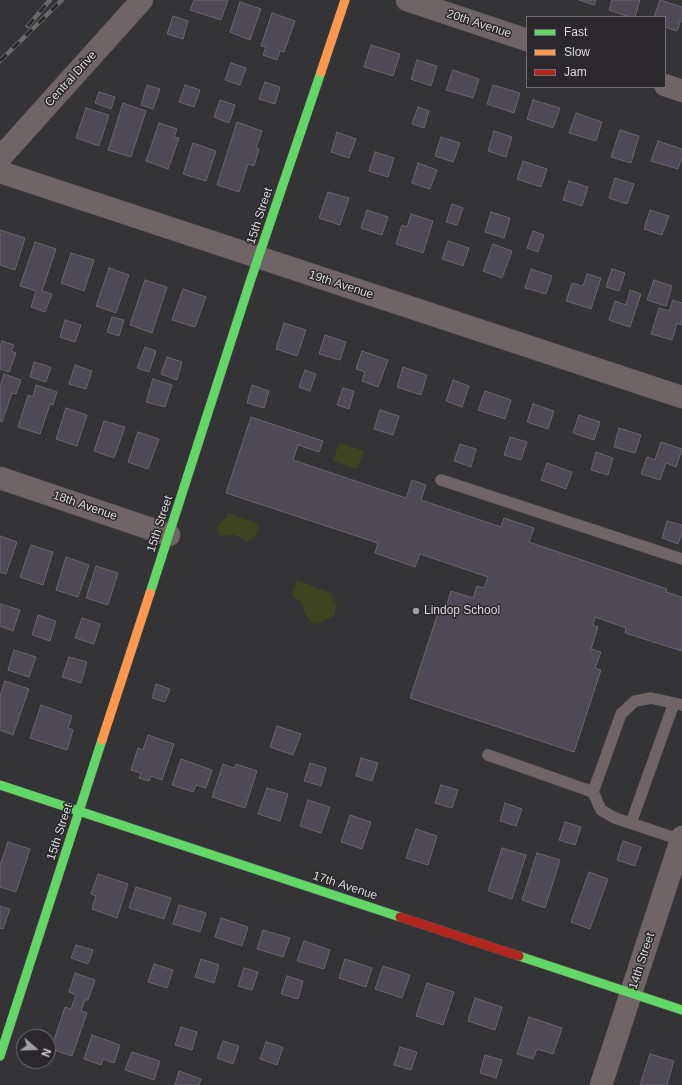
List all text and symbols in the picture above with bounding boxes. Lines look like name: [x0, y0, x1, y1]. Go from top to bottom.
street label: 20th Avenue: [445, 7, 513, 41]
legend: [526, 16, 666, 88]
text: Fast: [564, 25, 587, 39]
text: Slow: [564, 45, 590, 59]
street label: Central Drive: [42, 48, 100, 110]
text: Jam: [564, 65, 587, 79]
street label: 15th Street: [244, 186, 276, 246]
street label: 19th Avenue: [307, 268, 375, 302]
street label: 18th Avenue: [51, 488, 119, 524]
street label: 15th Street: [144, 494, 176, 554]
place label: Lindop School: [424, 604, 500, 618]
marker: Lindop School: [411, 606, 421, 616]
street label: 15th Street: [44, 802, 76, 862]
street label: 17th Avenue: [311, 869, 379, 903]
street label: 14th Street: [626, 931, 658, 991]
north arrow: [16, 1029, 56, 1069]
text: N: [39, 1047, 53, 1059]

